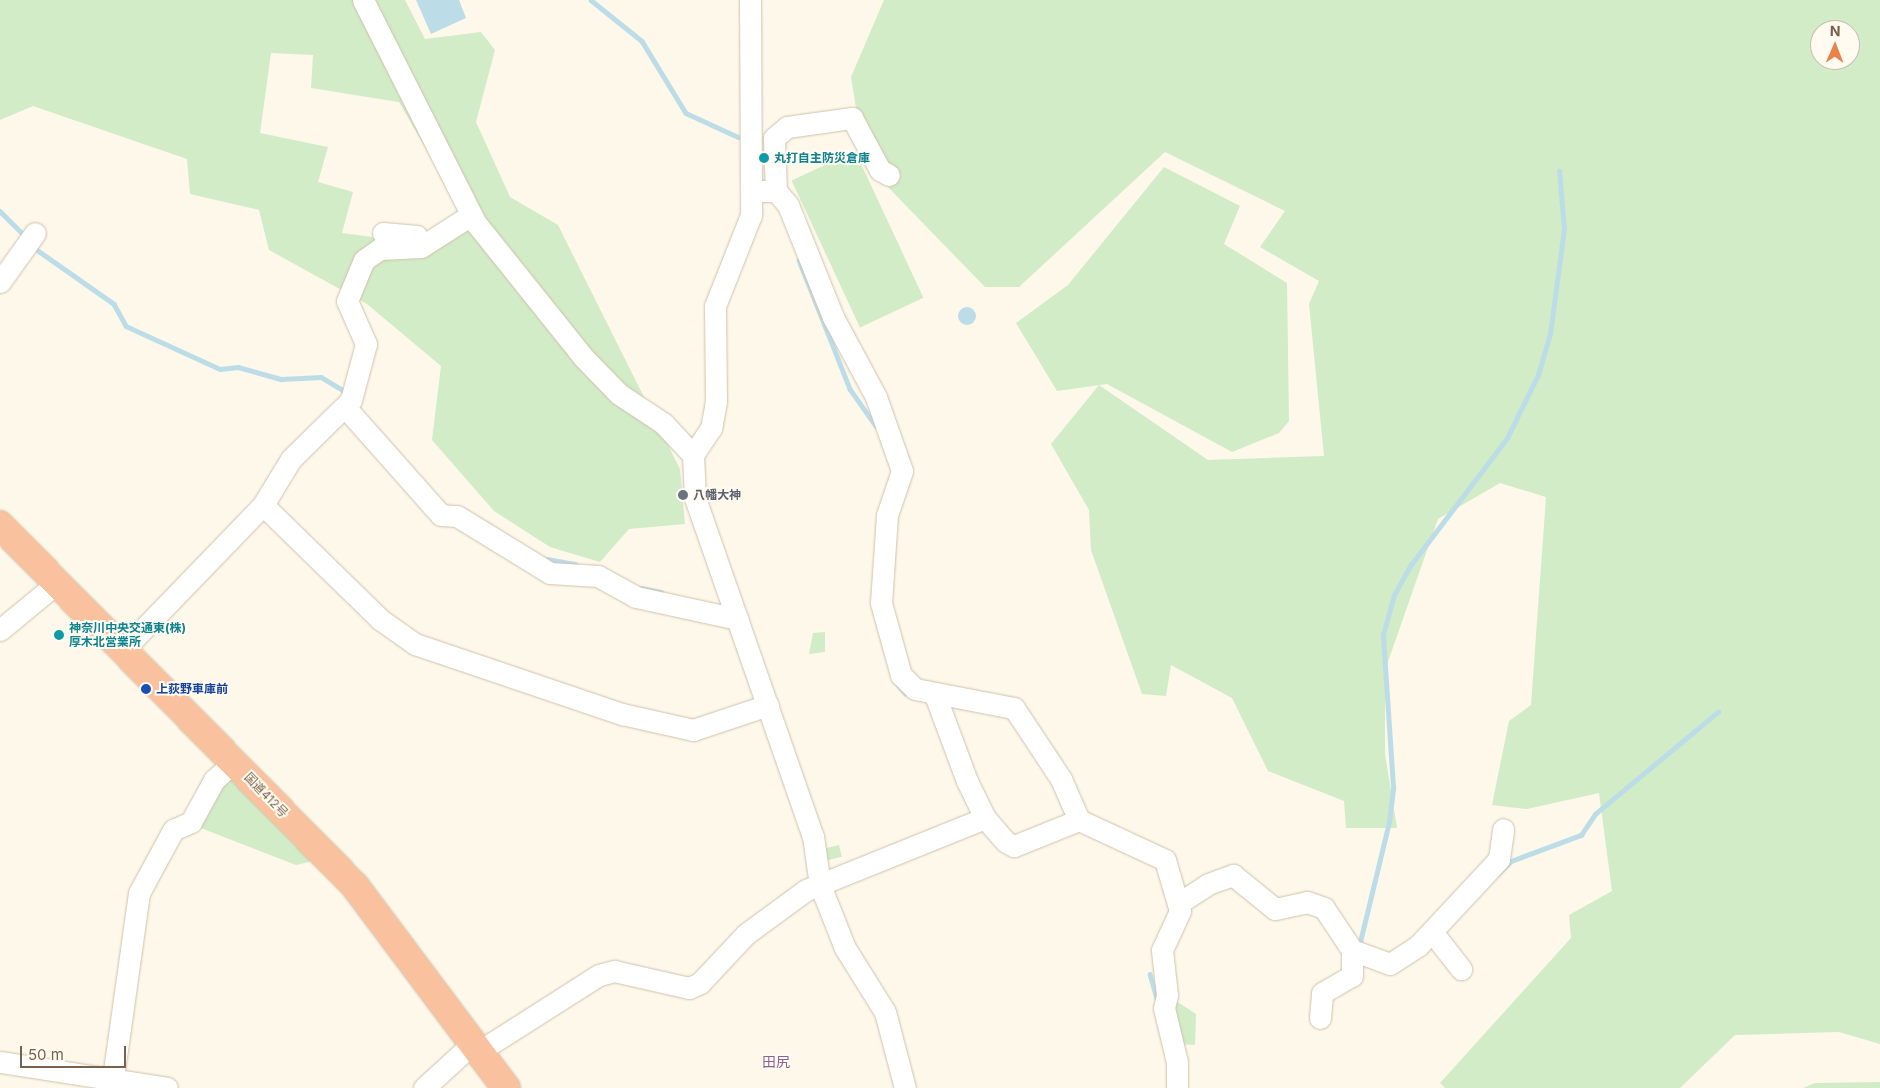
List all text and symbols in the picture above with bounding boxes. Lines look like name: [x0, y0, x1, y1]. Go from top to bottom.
north arrow: [1810, 20, 1860, 70]
text: N: [1830, 22, 1841, 39]
place label: 丸打自主防災倉庫: [774, 151, 870, 165]
marker: 丸打自主防災倉庫: [758, 152, 770, 164]
place label: 八幡大神: [693, 488, 741, 502]
marker: 八幡大神: [677, 489, 689, 501]
place label: 神奈川中央交通東(株) 厚木北営業所: [69, 621, 186, 649]
marker: 神奈川中央交通東(株) 厚木北営業所: [53, 629, 65, 641]
place label: 上荻野車庫前: [156, 682, 228, 696]
marker: 上荻野車庫前: [140, 683, 152, 695]
street label: 国道412号: [241, 770, 291, 820]
scale bar: [22, 1036, 129, 1068]
text: 50 m: [28, 1045, 64, 1064]
district label: 田尻: [762, 1054, 790, 1070]

